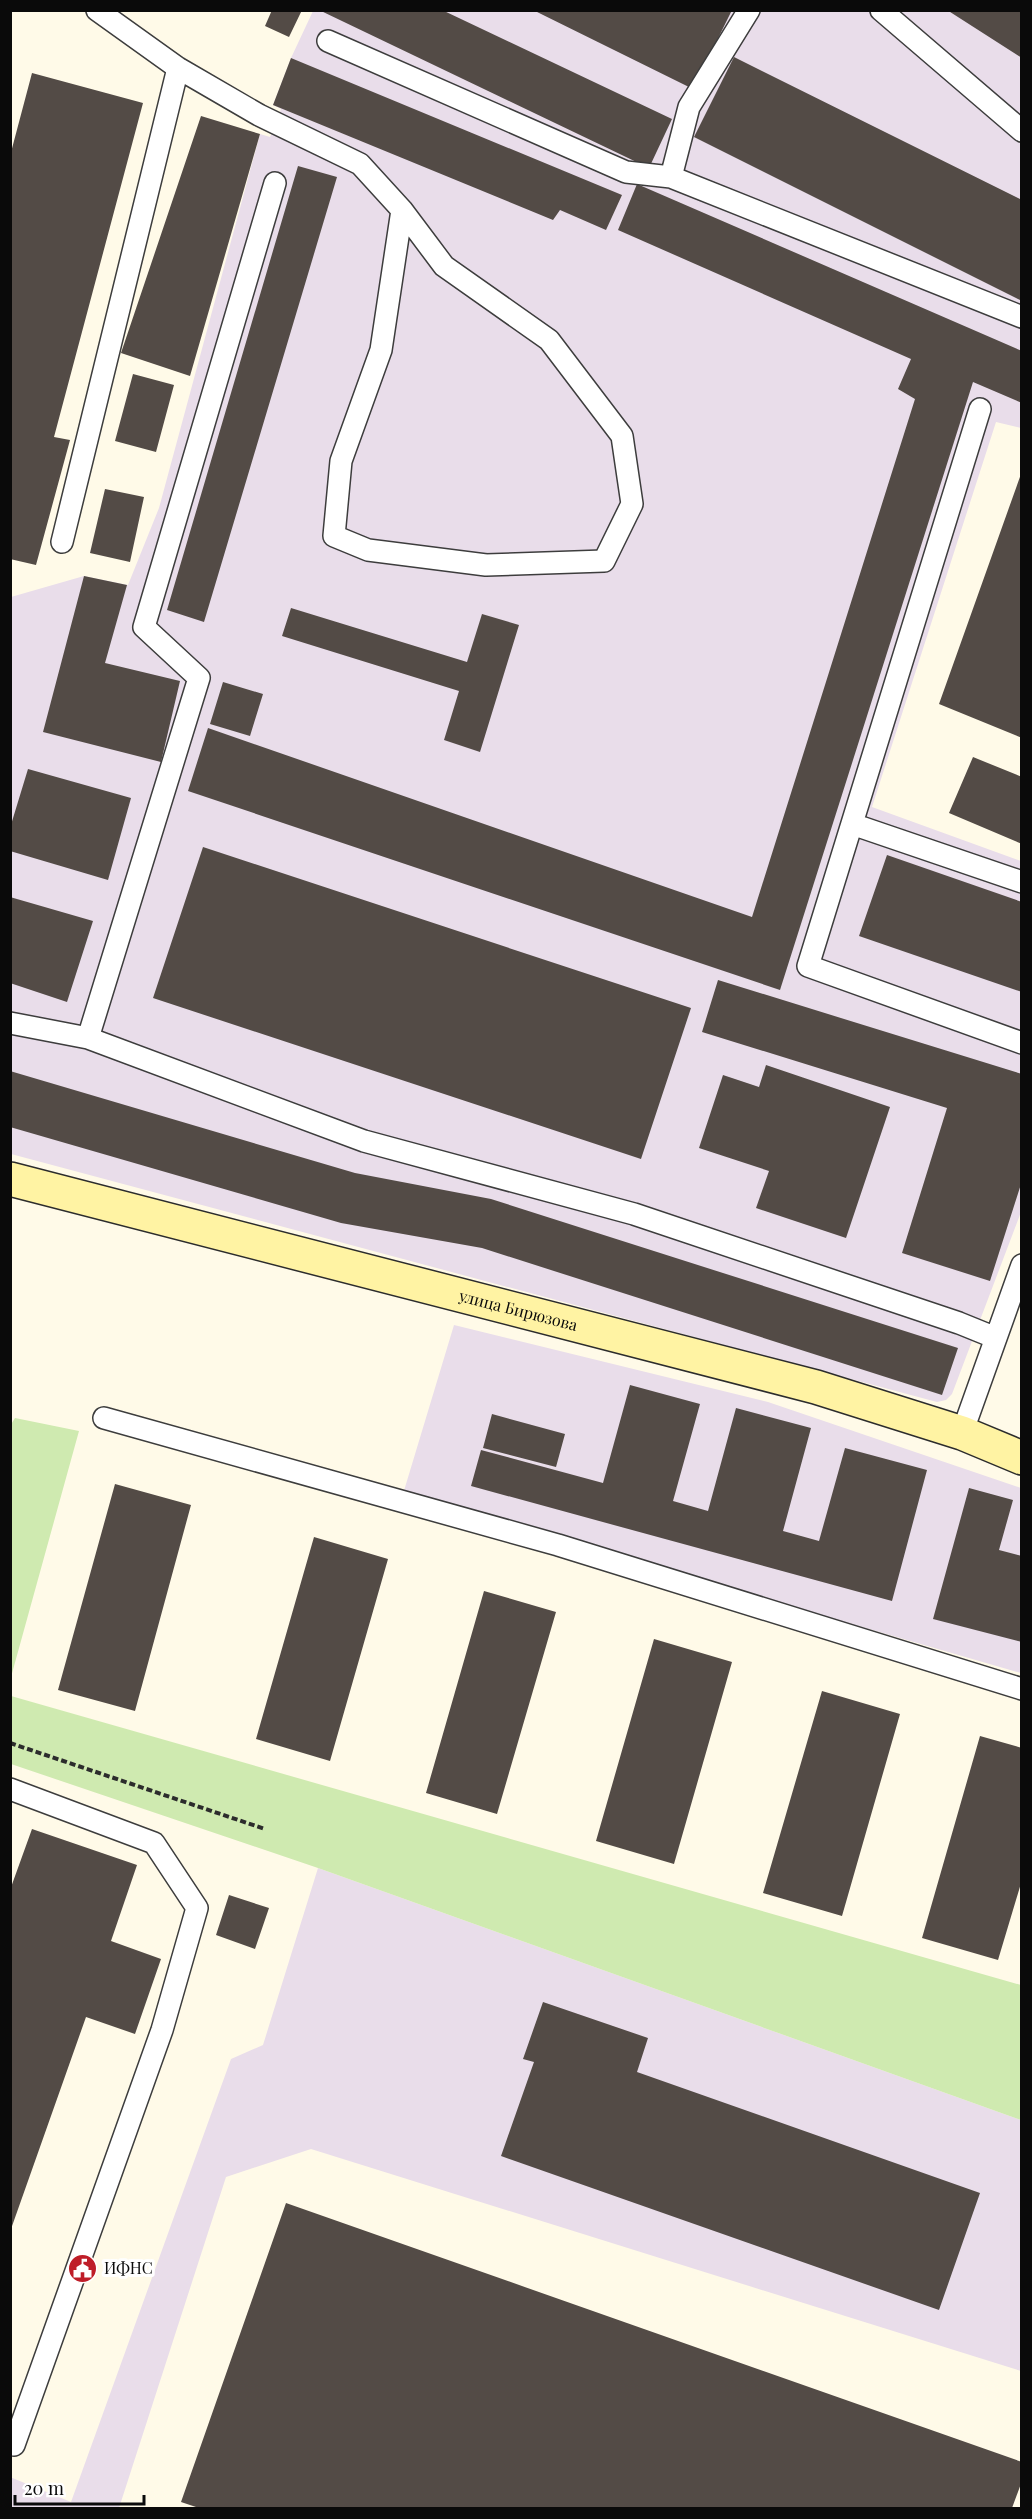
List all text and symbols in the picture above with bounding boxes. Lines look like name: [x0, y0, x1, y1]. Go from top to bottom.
street label: улица Бирюзова: [456, 1284, 580, 1335]
public building icon: ИФНС: [67, 2252, 99, 2284]
place label: ИФНС: [104, 2257, 153, 2278]
scale bar: [15, 2468, 144, 2506]
text: 20 m: [24, 2476, 64, 2500]

